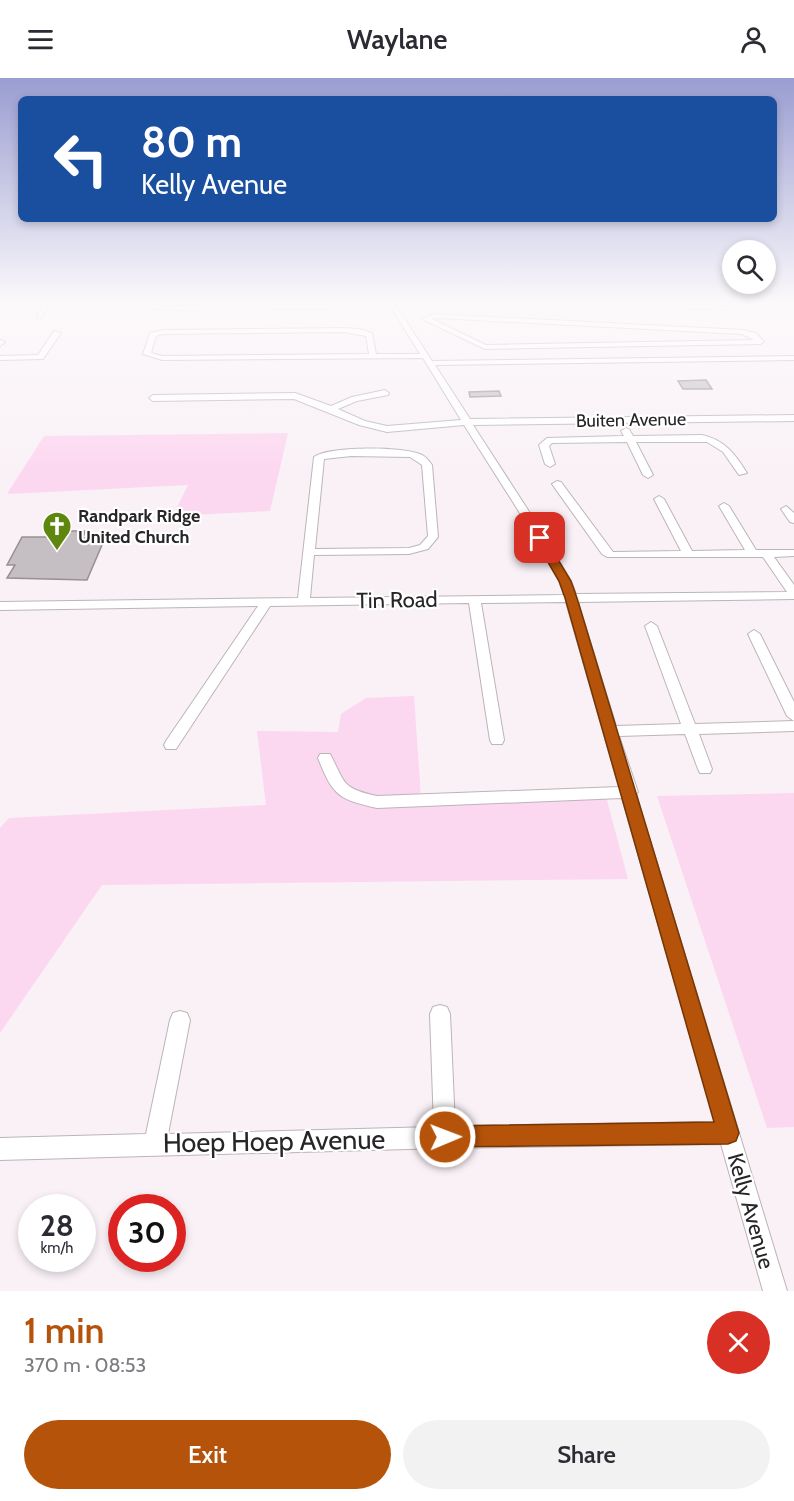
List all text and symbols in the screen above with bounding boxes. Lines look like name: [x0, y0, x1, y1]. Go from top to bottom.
icon: menu: [24, 23, 57, 56]
text: Waylane: [347, 23, 447, 56]
icon: person: [737, 23, 770, 56]
text: 80 m: [141, 116, 242, 168]
icon: left: [42, 120, 120, 198]
text: Kelly Avenue: [141, 168, 287, 201]
map controls: [722, 240, 776, 294]
button: search: [722, 240, 776, 294]
street label: Buiten Avenue: [576, 408, 686, 432]
place label: Randpark Ridge United Church: [78, 505, 200, 548]
church icon: Randpark Ridge United Church: [41, 510, 73, 552]
pin: [514, 512, 565, 563]
icon: arrive: [523, 521, 556, 554]
street label: Tin Road: [356, 586, 438, 614]
position arrow: [413, 1105, 477, 1169]
street label: Hoep Hoep Avenue: [162, 1123, 386, 1159]
street label: Kelly Avenue: [722, 1150, 780, 1272]
speed limit sign: 30: [108, 1194, 186, 1272]
text: 28: [40, 1207, 74, 1244]
text: km/h: [41, 1239, 73, 1257]
text: 1 min: [24, 1308, 104, 1352]
button: close: [707, 1311, 770, 1374]
text: 370 m · 08:53: [24, 1353, 146, 1377]
button: Exit: [24, 1420, 391, 1489]
button: Share: [403, 1420, 770, 1489]

